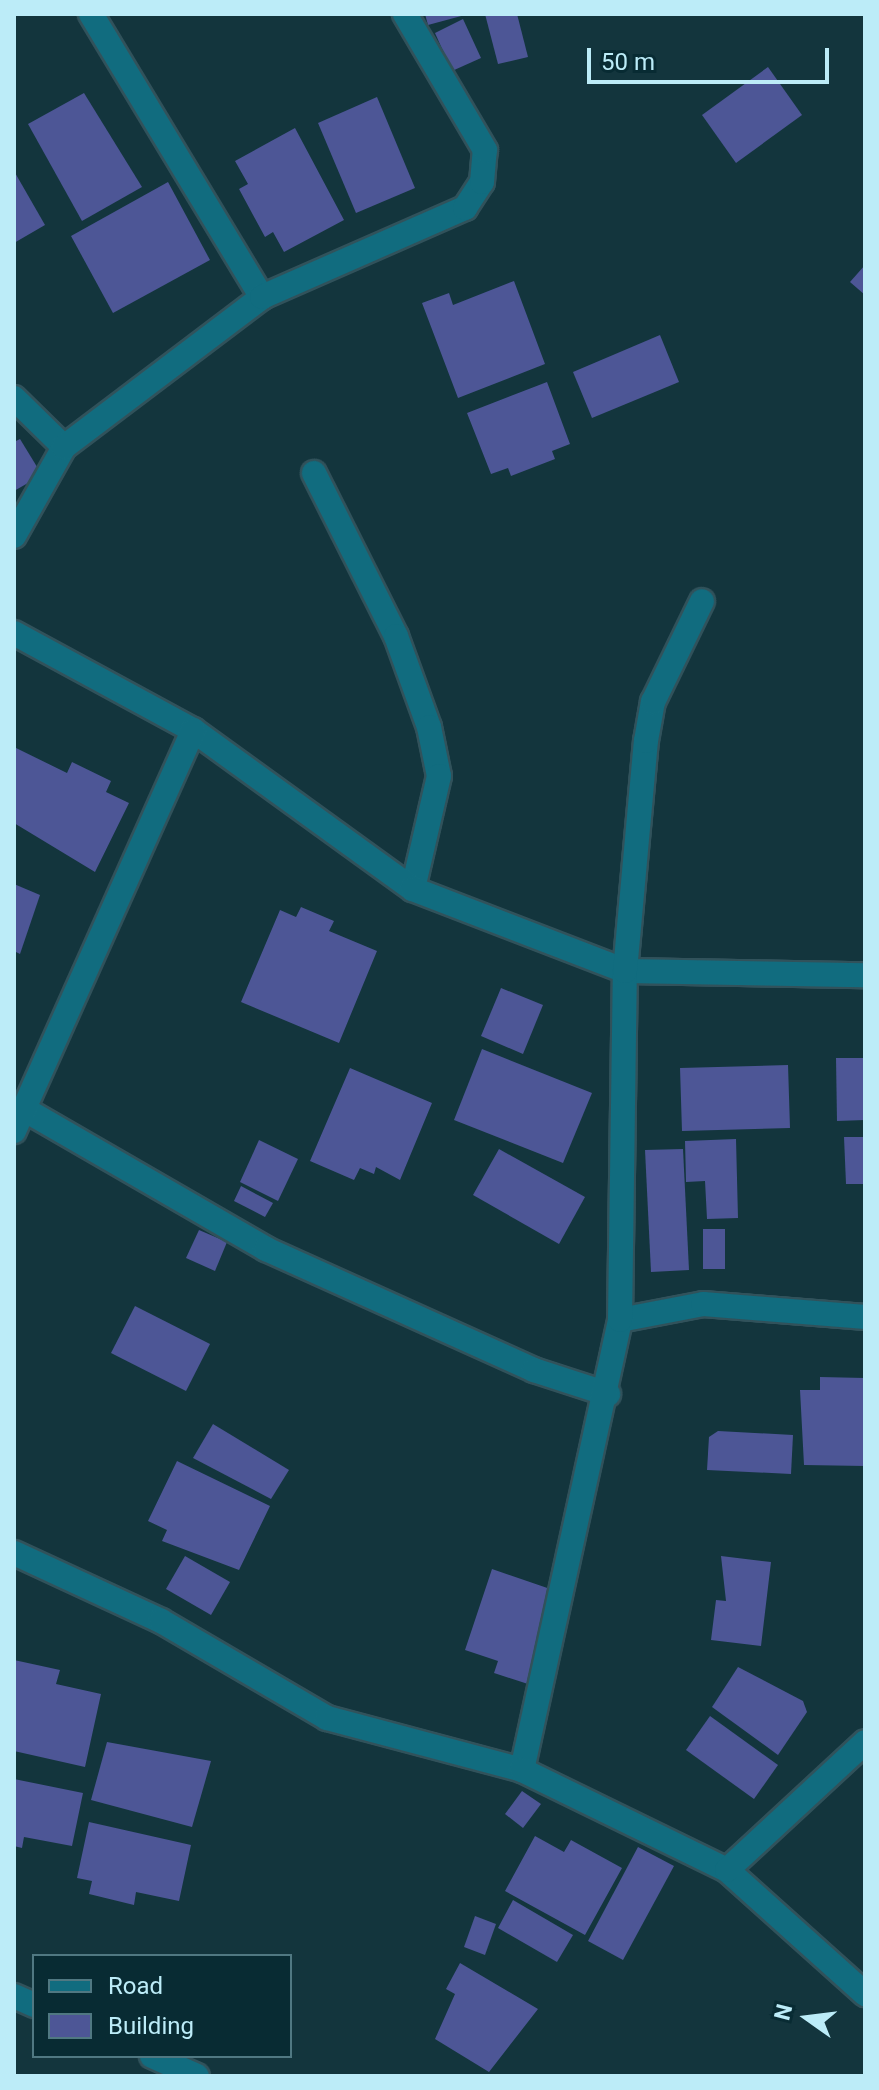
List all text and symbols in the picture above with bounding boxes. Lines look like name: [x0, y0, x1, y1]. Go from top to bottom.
scale bar: [591, 32, 833, 82]
text: 50 m: [601, 48, 655, 76]
legend: [32, 1954, 292, 2058]
text: Road: [108, 1972, 163, 2000]
north arrow: [767, 1978, 847, 2058]
text: N: [769, 2002, 797, 2023]
text: Building: [108, 2012, 194, 2040]

